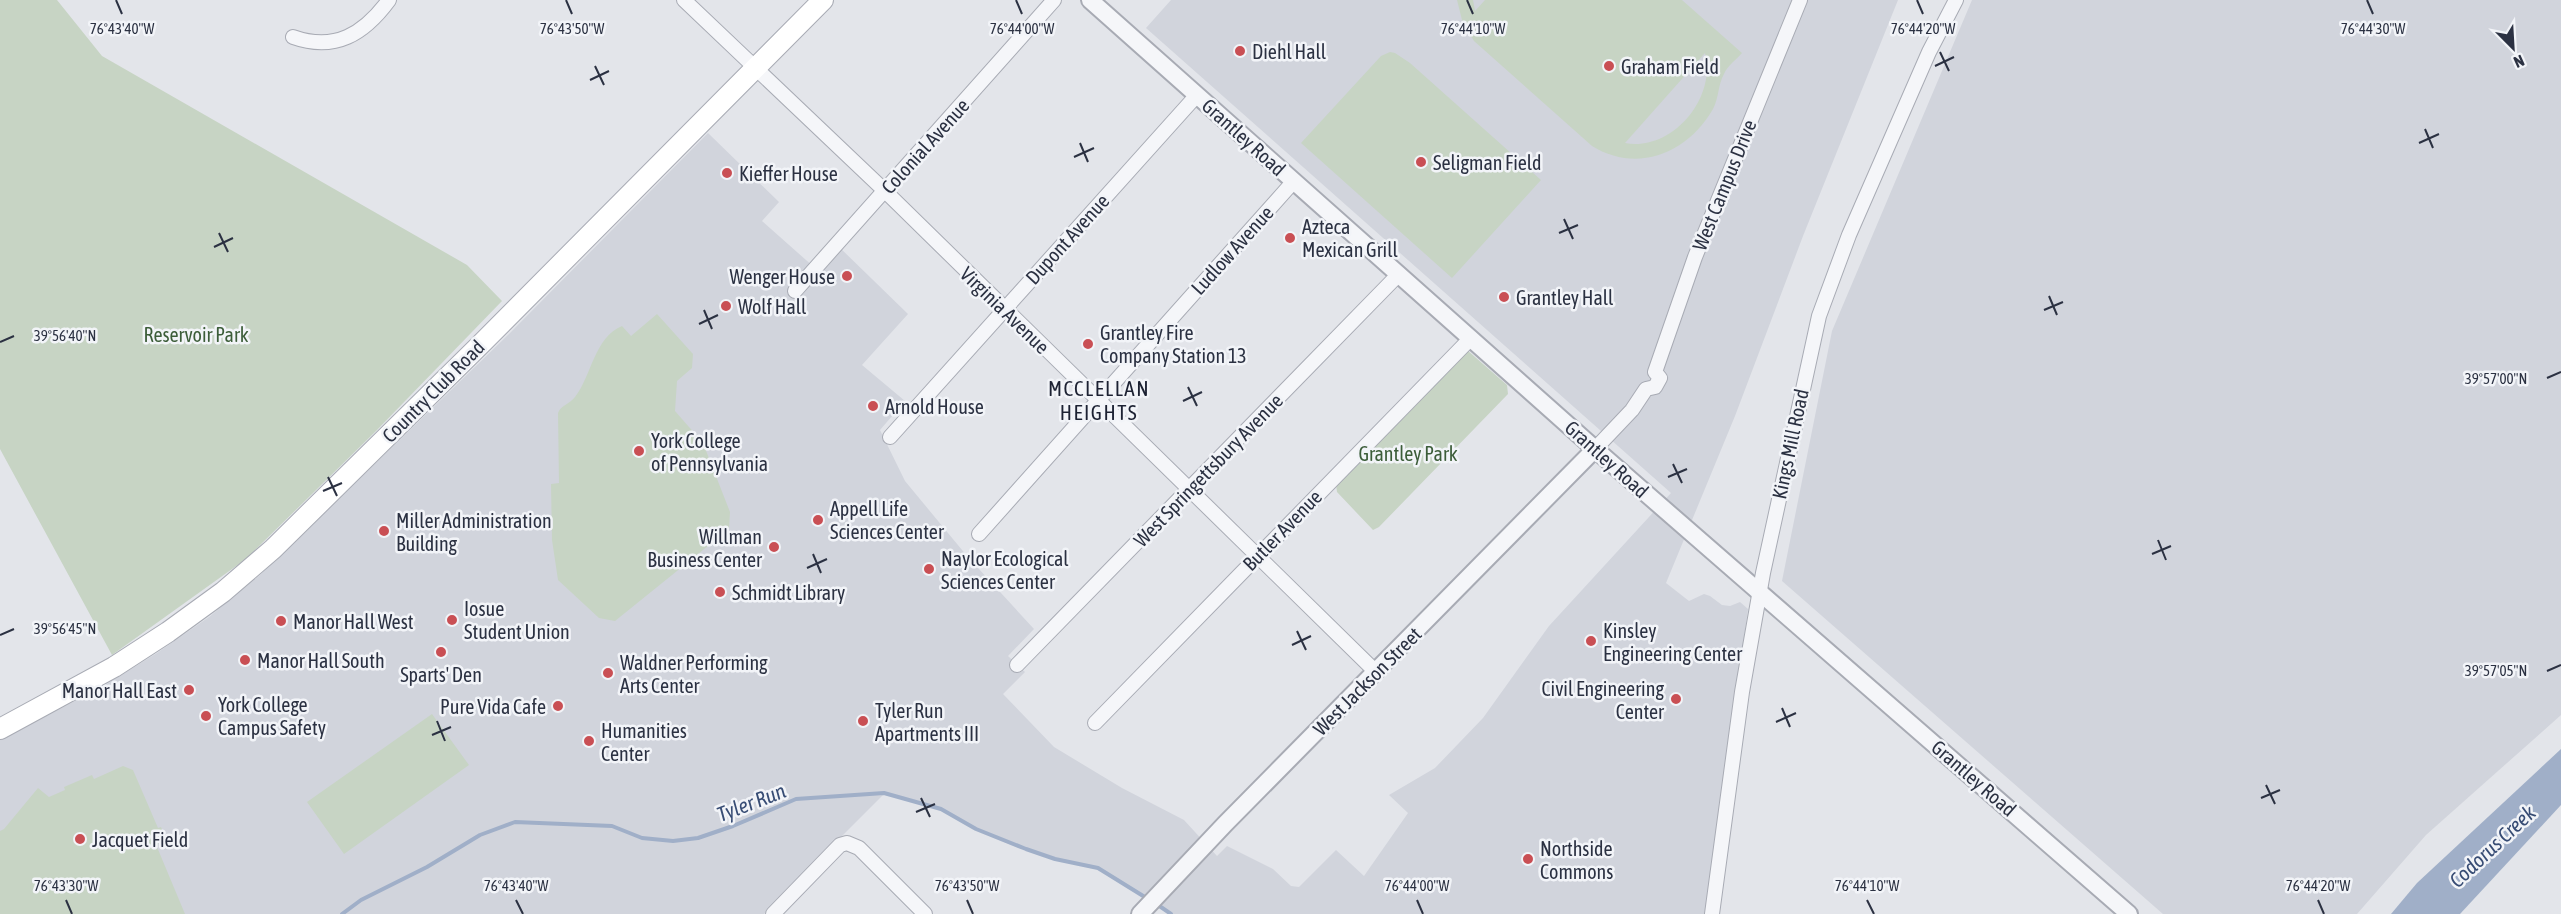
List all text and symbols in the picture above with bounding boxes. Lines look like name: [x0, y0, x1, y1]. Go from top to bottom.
north arrow: [2483, 18, 2543, 78]
text: 76°43'40"W: [90, 20, 154, 37]
text: 76°43'50"W: [540, 20, 604, 37]
text: 76°44'00"W: [990, 20, 1054, 37]
text: 76°44'10"W: [1441, 20, 1505, 37]
text: 76°44'20"W: [1891, 20, 1955, 37]
text: 76°44'30"W: [2341, 20, 2405, 37]
place label: Diehl Hall: [1252, 40, 1327, 63]
marker: Diehl Hall: [1233, 44, 1247, 58]
text: N: [2511, 52, 2527, 72]
place label: Graham Field: [1621, 55, 1719, 78]
marker: Graham Field: [1602, 59, 1616, 73]
street label: Colonial Avenue: [876, 94, 974, 198]
street label: Grantley Road: [1198, 94, 1290, 180]
street label: West Campus Drive: [1687, 116, 1761, 254]
place label: Seligman Field: [1433, 151, 1541, 174]
marker: Seligman Field: [1414, 155, 1428, 169]
place label: Kieffer House: [739, 162, 838, 185]
marker: Kieffer House: [720, 166, 734, 180]
street label: Dupont Avenue: [1021, 189, 1113, 289]
street label: Ludlow Avenue: [1186, 201, 1278, 299]
place label: Azteca Mexican Grill: [1302, 215, 1398, 261]
marker: Azteca Mexican Grill: [1283, 231, 1297, 245]
street label: Virginia Avenue: [956, 262, 1054, 358]
place label: Wenger House: [730, 265, 835, 288]
marker: Wenger House: [840, 269, 854, 283]
place label: Grantley Hall: [1516, 286, 1614, 309]
marker: Grantley Hall: [1497, 290, 1511, 304]
place label: Wolf Hall: [738, 295, 807, 318]
marker: Wolf Hall: [719, 299, 733, 313]
place label: Grantley Fire Company Station 13: [1100, 321, 1247, 367]
park label: Reservoir Park: [143, 323, 249, 346]
text: 39°56'40"N: [34, 327, 96, 344]
street label: Country Club Road: [377, 335, 489, 447]
marker: Grantley Fire Company Station 13: [1081, 337, 1095, 351]
text: 39°57'00"N: [2465, 370, 2527, 387]
district label: MCCLELLAN HEIGHTS: [1048, 376, 1150, 424]
street label: Kings Mill Road: [1767, 387, 1813, 501]
street label: West Springettsbury Avenue: [1129, 389, 1287, 551]
place label: Arnold House: [885, 395, 984, 418]
marker: Arnold House: [866, 399, 880, 413]
street label: Grantley Road: [1561, 416, 1653, 502]
place label: York College of Pennsylvania: [651, 429, 768, 475]
park label: Grantley Park: [1358, 442, 1458, 465]
marker: York College of Pennsylvania: [632, 444, 646, 458]
street label: Butler Avenue: [1238, 485, 1326, 575]
place label: Appell Life Sciences Center: [830, 497, 945, 543]
place label: Miller Administration Building: [396, 509, 552, 555]
marker: Appell Life Sciences Center: [811, 513, 825, 527]
marker: Miller Administration Building: [377, 524, 391, 538]
place label: Willman Business Center: [647, 525, 763, 571]
marker: Willman Business Center: [767, 540, 781, 554]
place label: Naylor Ecological Sciences Center: [941, 547, 1069, 593]
marker: Naylor Ecological Sciences Center: [922, 562, 936, 576]
place label: Schmidt Library: [732, 581, 845, 604]
marker: Schmidt Library: [713, 585, 727, 599]
place label: Iosue Student Union: [464, 597, 570, 643]
place label: Manor Hall West: [293, 610, 414, 633]
marker: Iosue Student Union: [445, 613, 459, 627]
marker: Manor Hall West: [274, 614, 288, 628]
place label: Kinsley Engineering Center: [1603, 619, 1743, 665]
text: 39°56'45"N: [34, 620, 96, 637]
street label: West Jackson Street: [1308, 622, 1426, 740]
marker: Kinsley Engineering Center: [1584, 634, 1598, 648]
marker: Sparts' Den: [434, 645, 448, 659]
place label: Manor Hall South: [257, 649, 385, 672]
place label: Waldner Performing Arts Center: [620, 651, 768, 697]
marker: Manor Hall South: [238, 653, 252, 667]
text: 39°57'05"N: [2465, 662, 2527, 679]
place label: Sparts' Den: [400, 663, 482, 686]
marker: Waldner Performing Arts Center: [601, 666, 615, 680]
place label: Civil Engineering Center: [1542, 677, 1665, 723]
place label: Manor Hall East: [62, 679, 177, 702]
marker: Manor Hall East: [182, 683, 196, 697]
marker: Civil Engineering Center: [1669, 692, 1683, 706]
place label: York College Campus Safety: [218, 693, 326, 739]
place label: Pure Vida Cafe: [440, 695, 546, 718]
marker: Pure Vida Cafe: [551, 699, 565, 713]
place label: Tyler Run Apartments III: [875, 699, 979, 745]
marker: York College Campus Safety: [199, 709, 213, 723]
marker: Tyler Run Apartments III: [856, 714, 870, 728]
place label: Humanities Center: [601, 719, 687, 765]
marker: Humanities Center: [582, 734, 596, 748]
street label: Grantley Road: [1927, 735, 2021, 821]
water label: Tyler Run: [713, 778, 789, 826]
water label: Codorus Creek: [2444, 800, 2540, 892]
place label: Jacquet Field: [92, 828, 188, 851]
marker: Jacquet Field: [73, 832, 87, 846]
place label: Northside Commons: [1540, 837, 1613, 883]
marker: Northside Commons: [1521, 852, 1535, 866]
text: 76°43'30"W: [34, 877, 98, 894]
text: 76°43'40"W: [484, 877, 548, 894]
text: 76°43'50"W: [935, 877, 999, 894]
text: 76°44'00"W: [1385, 877, 1449, 894]
text: 76°44'10"W: [1835, 877, 1899, 894]
text: 76°44'20"W: [2286, 877, 2350, 894]

